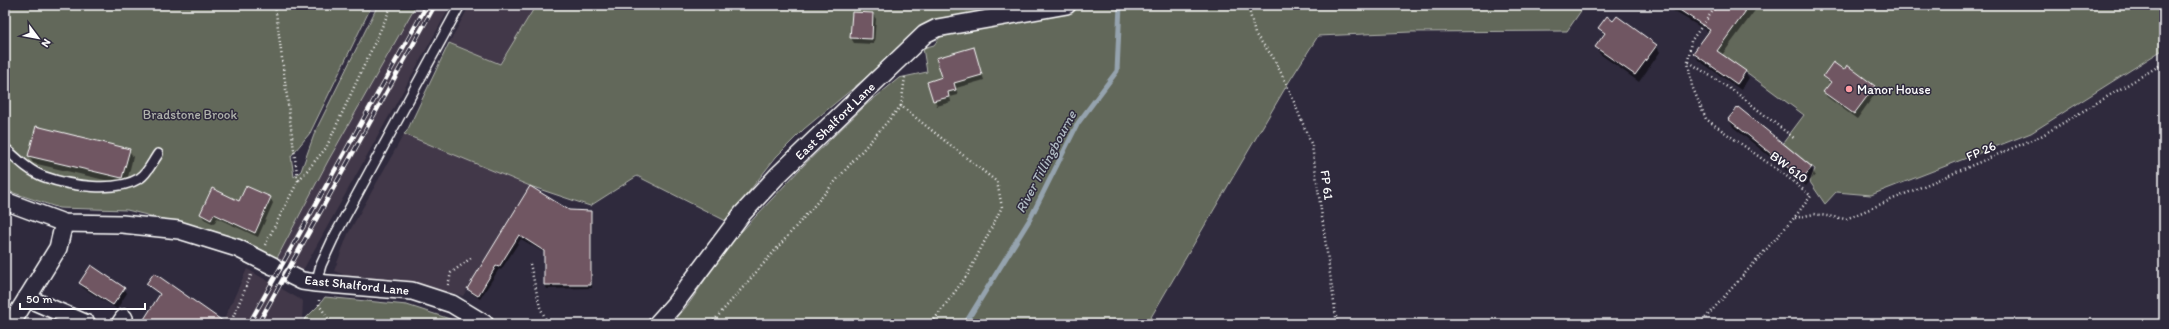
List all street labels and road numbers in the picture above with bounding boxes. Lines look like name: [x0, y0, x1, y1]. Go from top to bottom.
street label: East Shalford Lane: [792, 79, 878, 163]
street label: FP 26: [1964, 138, 1998, 164]
street label: BW 610: [1767, 148, 1811, 186]
street label: FP 61: [1317, 169, 1337, 201]
street label: East Shalford Lane: [304, 272, 410, 298]

